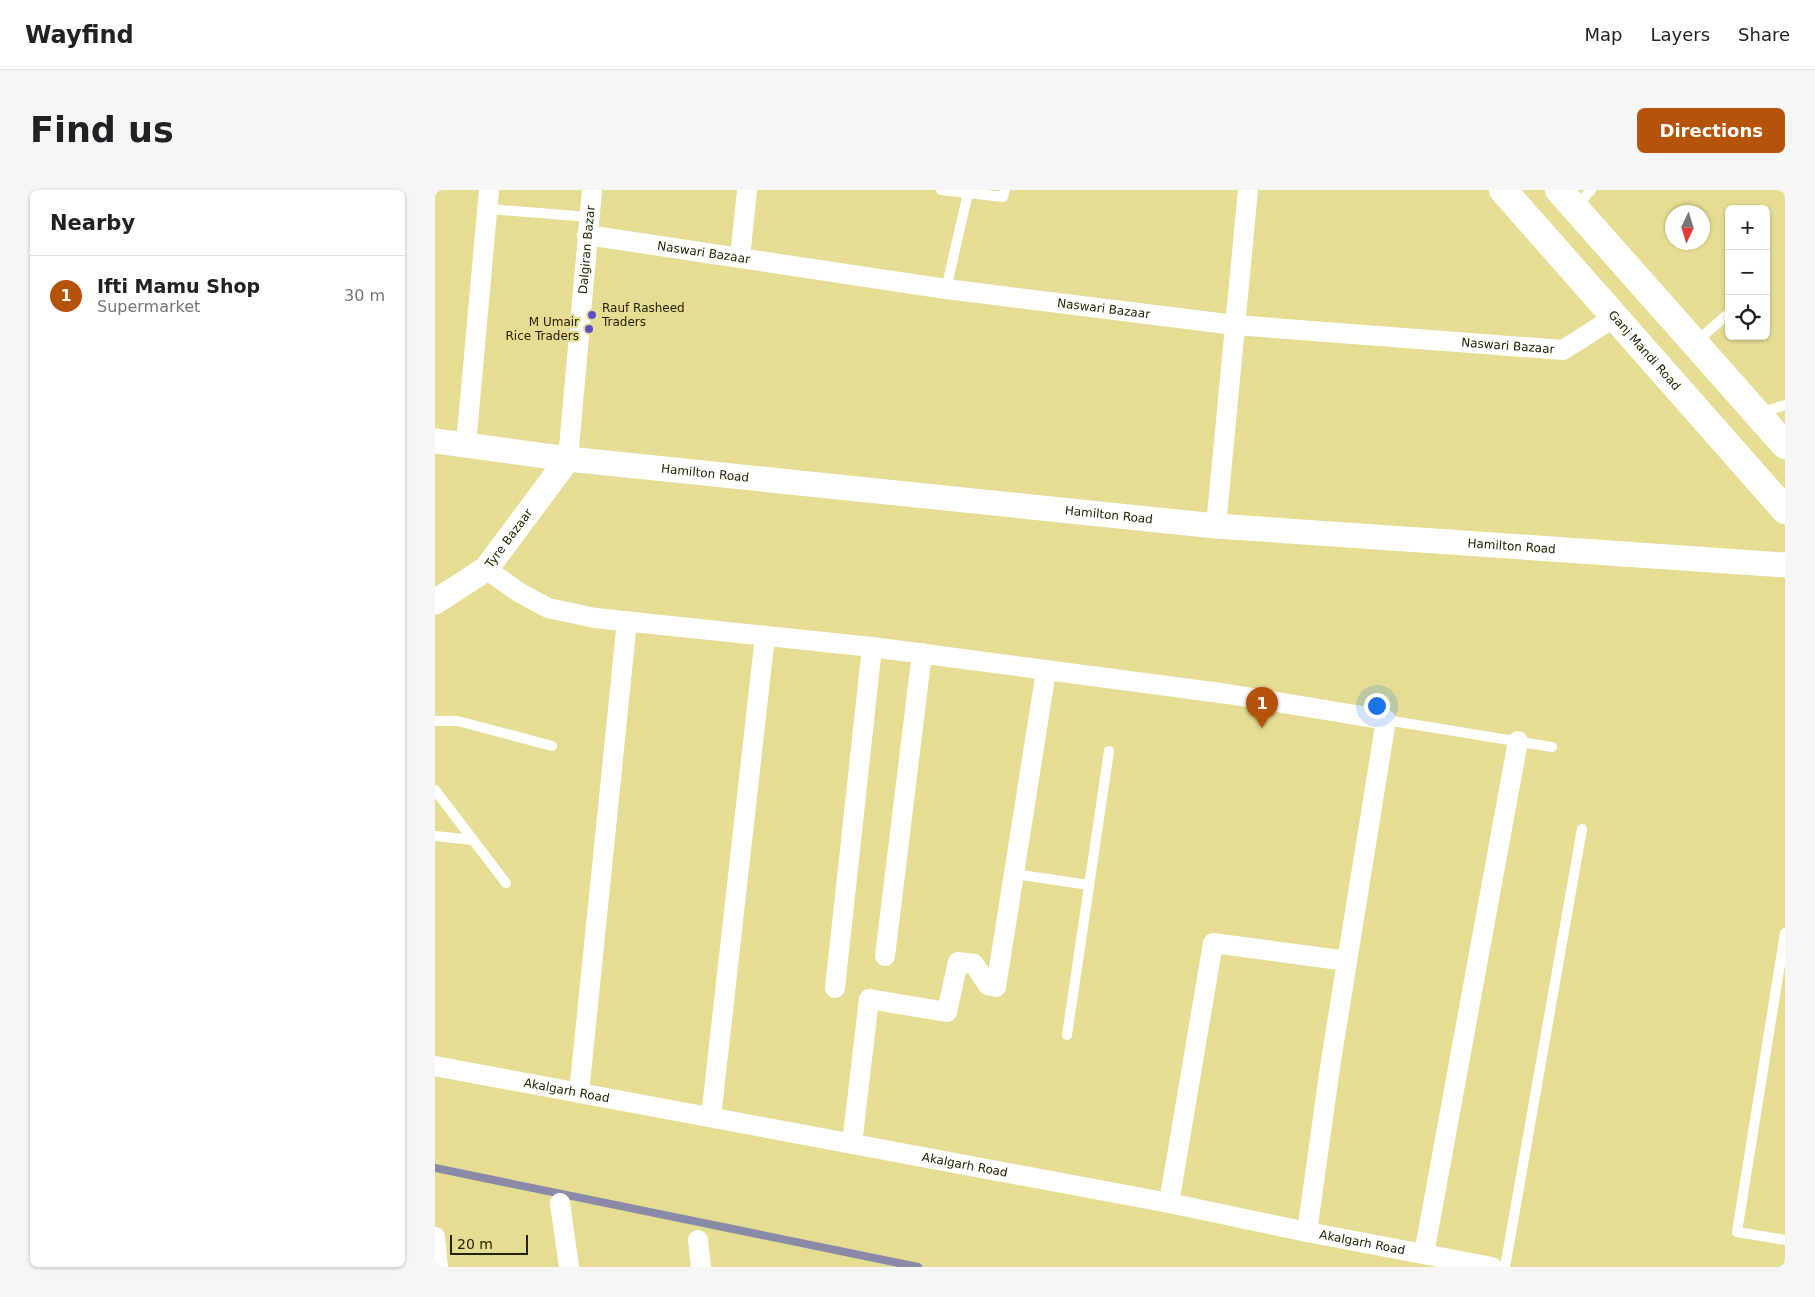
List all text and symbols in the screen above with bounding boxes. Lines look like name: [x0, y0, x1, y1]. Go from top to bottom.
text: Wayfind: [25, 21, 134, 49]
text: Map: [1584, 24, 1622, 45]
text: Layers: [1650, 24, 1710, 45]
text: Share: [1738, 24, 1790, 45]
button: Directions: [1637, 108, 1785, 153]
text: Find us: [30, 110, 174, 150]
street label: Dalgiran Bazar: [576, 205, 598, 295]
north arrow: [1665, 205, 1710, 250]
map controls: [1725, 205, 1770, 340]
button: +: [1725, 205, 1770, 250]
text: Nearby: [50, 211, 135, 235]
street label: Naswari Bazaar: [656, 239, 751, 266]
button: −: [1725, 250, 1770, 295]
text: Ifti Mamu Shop: [97, 275, 260, 297]
text: 1: [60, 286, 72, 305]
text: 30 m: [344, 286, 385, 305]
button: locate: [1725, 295, 1770, 340]
street label: Naswari Bazaar: [1057, 296, 1151, 321]
text: Supermarket: [97, 297, 200, 316]
place label: Rauf Rasheed Traders: [601, 301, 685, 329]
street label: Ganj Mandi Road: [1606, 308, 1683, 393]
marker: Rauf Rasheed Traders: [586, 309, 598, 321]
place label: M Umair Rice Traders: [505, 315, 579, 343]
marker: M Umair Rice Traders: [583, 323, 595, 335]
street label: Naswari Bazaar: [1461, 335, 1555, 356]
street label: Hamilton Road: [660, 462, 750, 485]
street label: Hamilton Road: [1064, 503, 1154, 526]
street label: Tyre Bazaar: [482, 506, 535, 571]
street label: Hamilton Road: [1467, 536, 1556, 556]
pin: 1: [1246, 687, 1278, 728]
your location: [1364, 693, 1390, 719]
street label: Akalgarh Road: [523, 1076, 611, 1105]
street label: Akalgarh Road: [921, 1150, 1009, 1180]
street label: Akalgarh Road: [1318, 1228, 1406, 1257]
scale bar: [450, 1232, 527, 1255]
text: 20 m: [457, 1236, 493, 1252]

